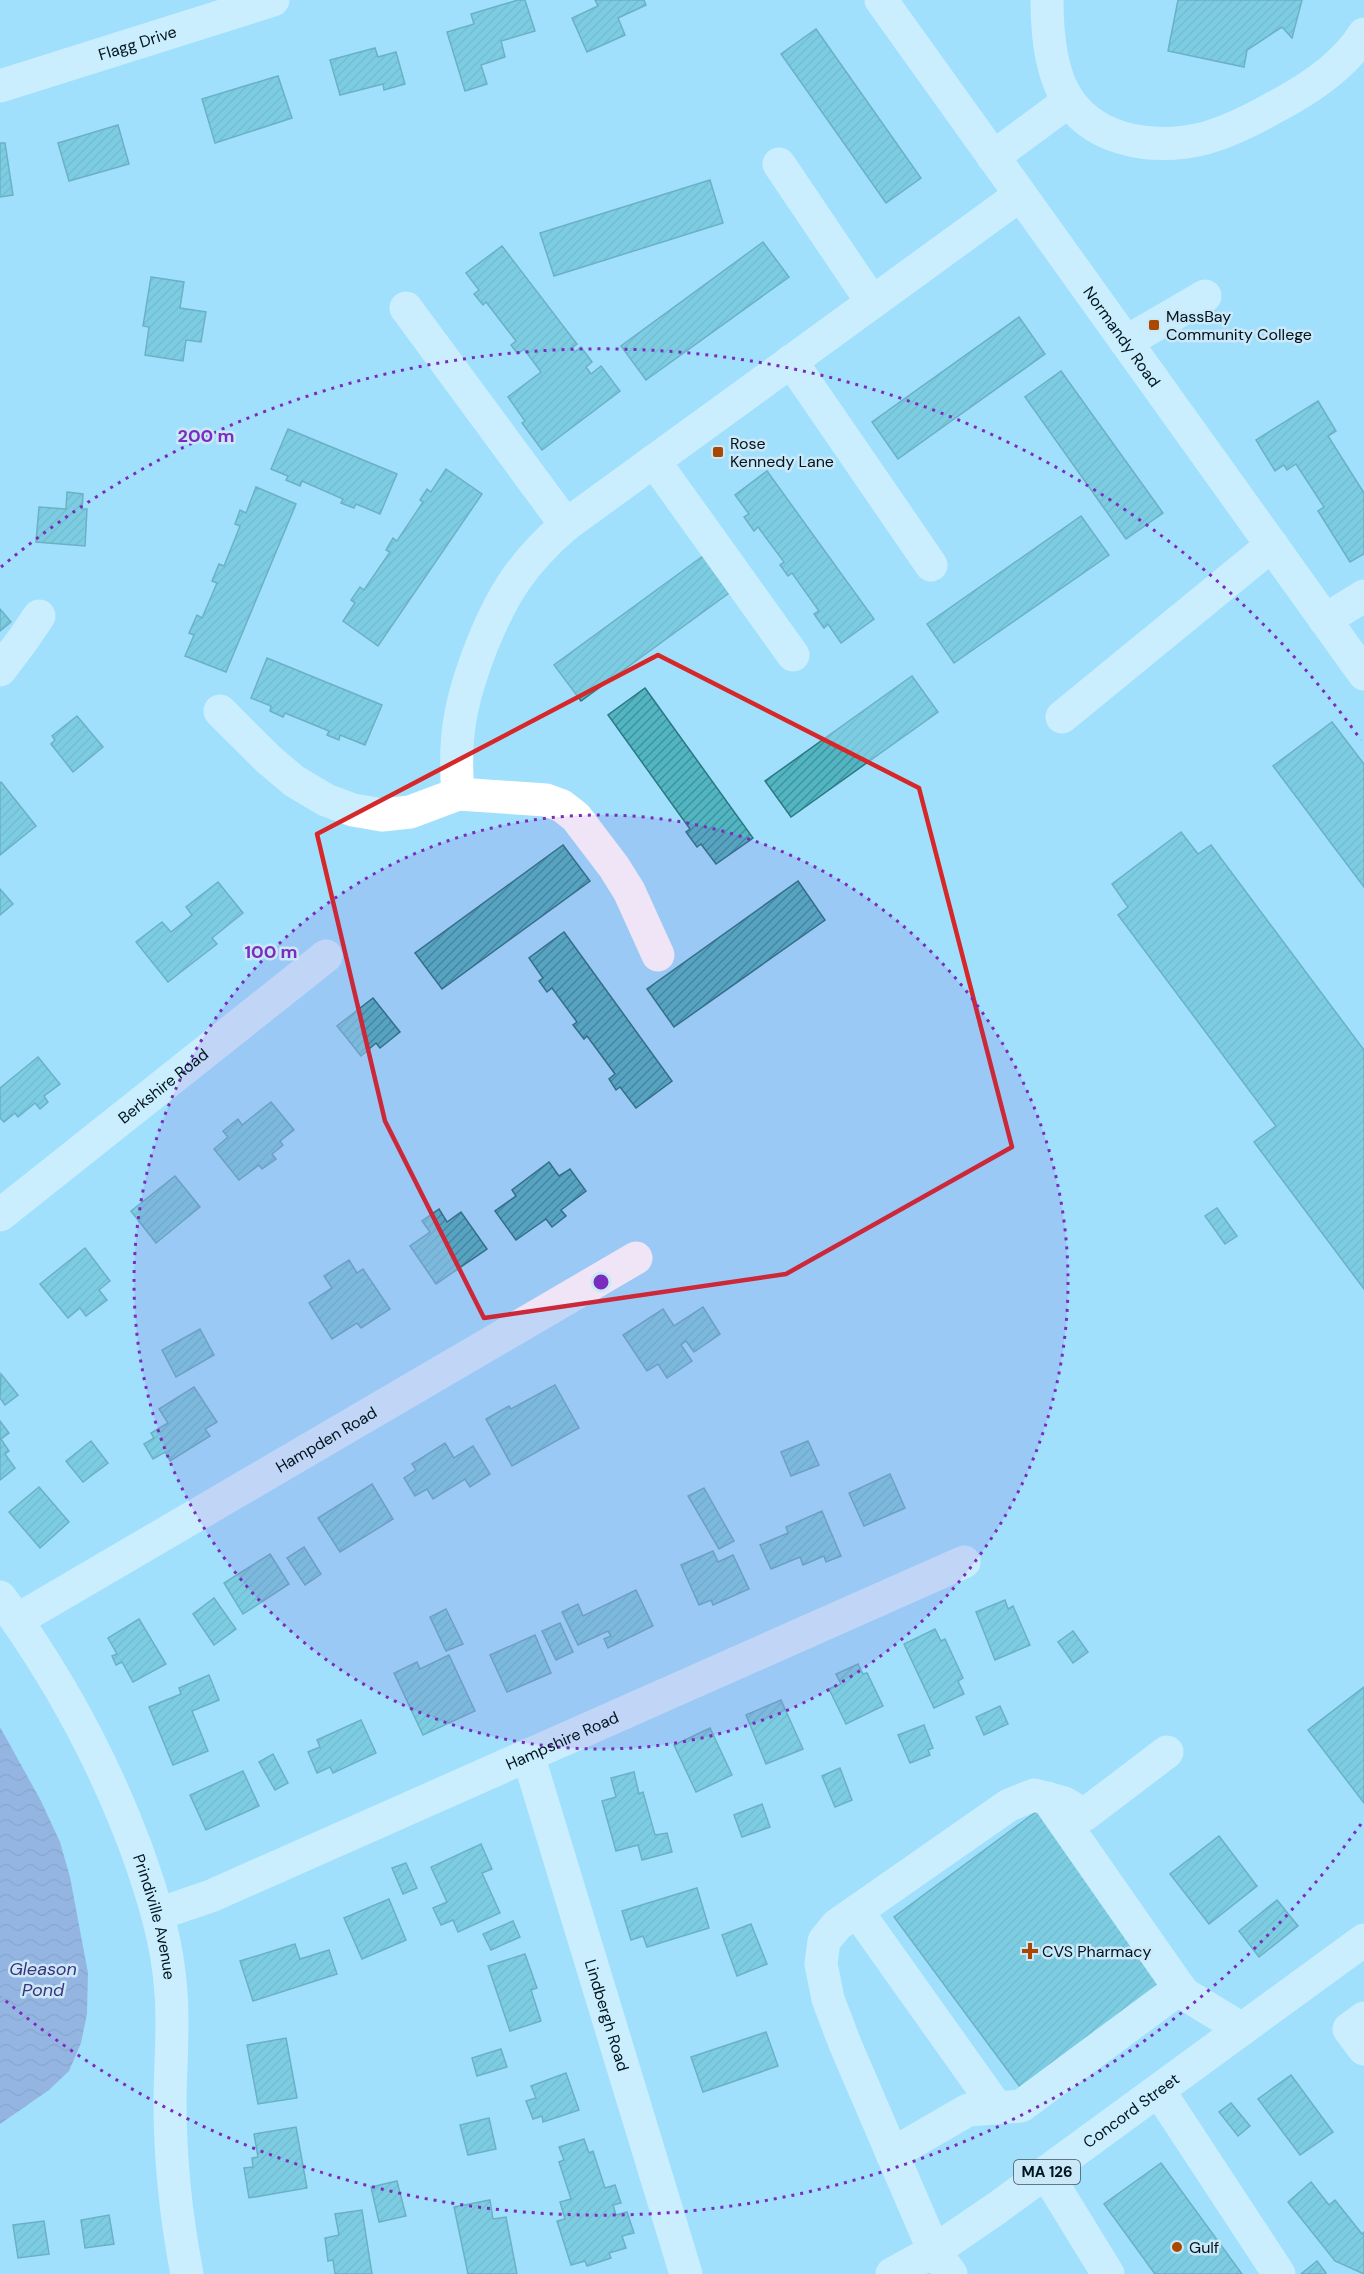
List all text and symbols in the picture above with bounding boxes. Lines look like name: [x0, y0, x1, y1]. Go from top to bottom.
street label: Flagg Drive: [96, 21, 179, 65]
street label: Normandy Road: [1079, 282, 1165, 391]
place label: MassBay Community College: [1166, 306, 1312, 345]
marker: MassBay Community College: [1147, 318, 1161, 332]
text: 200 m: [178, 424, 234, 448]
place label: Rose Kennedy Lane: [730, 433, 834, 472]
marker: Rose Kennedy Lane: [711, 445, 725, 459]
text: 100 m: [244, 940, 298, 964]
street label: Berkshire Road: [113, 1043, 212, 1128]
centre of rings: [591, 1272, 611, 1292]
street label: Hampden Road: [272, 1401, 380, 1477]
street label: Hampshire Road: [502, 1706, 622, 1774]
street label: Prindiville Avenue: [128, 1851, 180, 1981]
place label: CVS Pharmacy: [1042, 1941, 1151, 1962]
marker: CVS Pharmacy: [1023, 1944, 1037, 1958]
water label: Gleason Pond: [9, 1957, 77, 2002]
street label: Lindbergh Road: [580, 1957, 634, 2074]
street label: Concord Street: [1079, 2068, 1183, 2152]
road number: MA 126: [1014, 2160, 1080, 2184]
place label: Gulf: [1189, 2237, 1219, 2258]
marker: Gulf: [1170, 2240, 1184, 2254]

